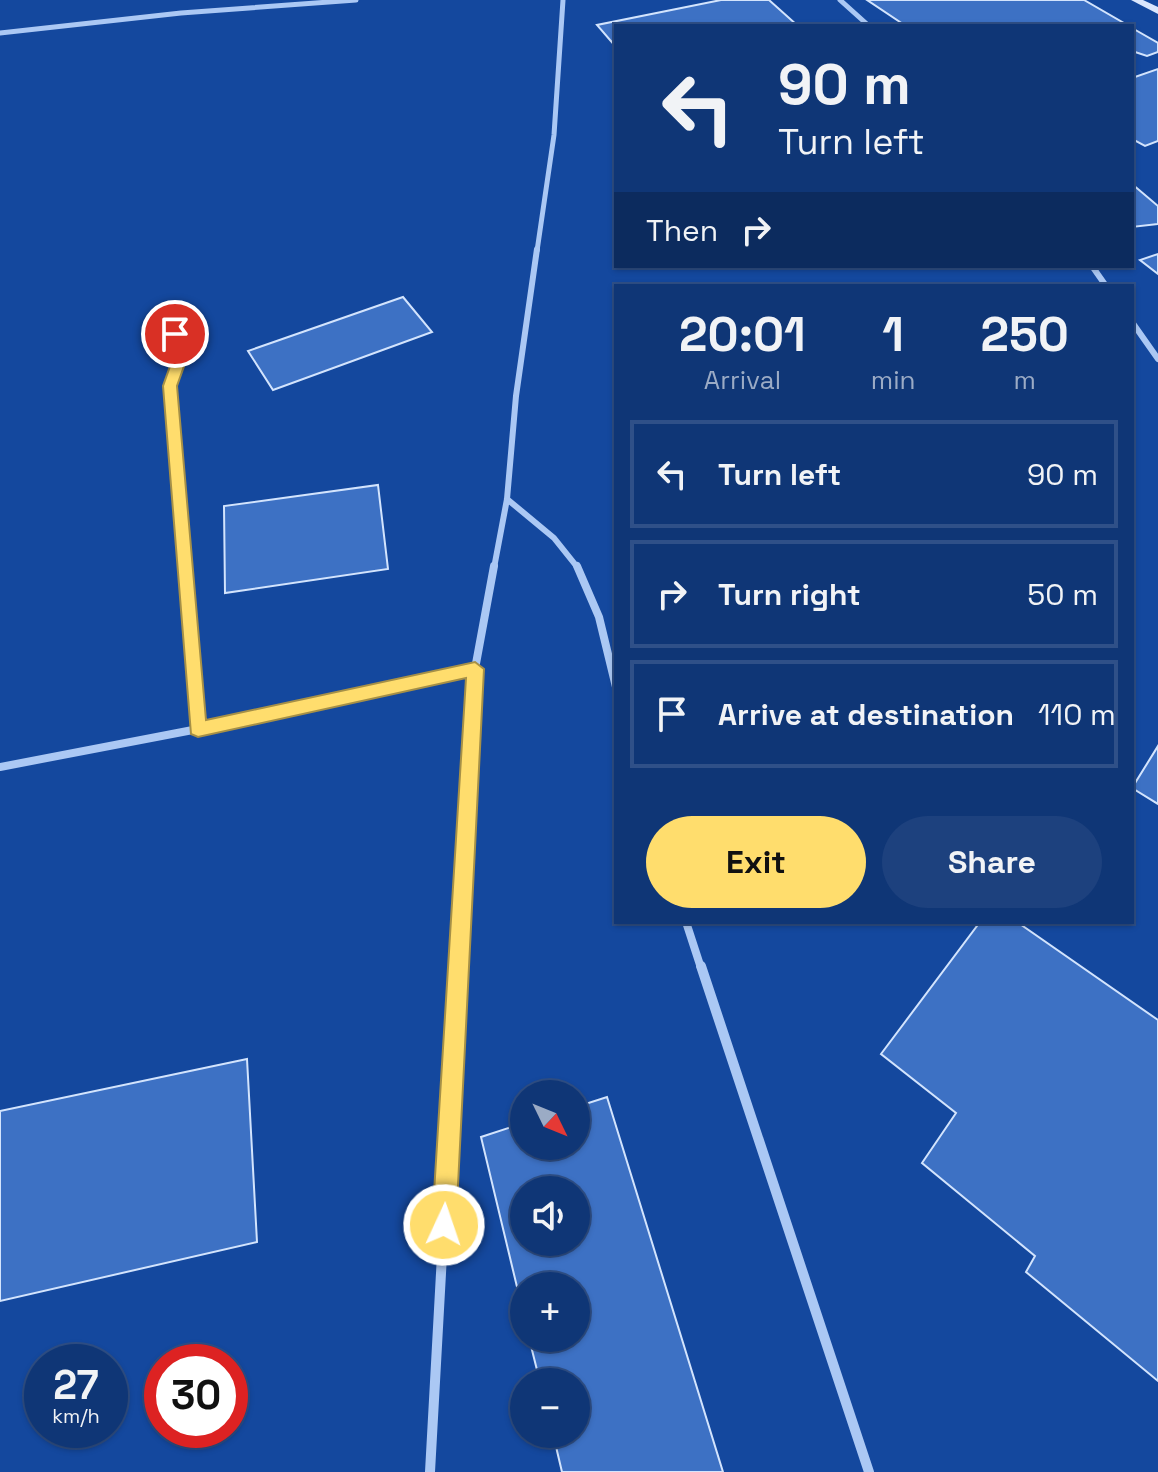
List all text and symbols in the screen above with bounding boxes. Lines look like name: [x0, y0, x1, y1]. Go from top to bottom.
text: 90 m: [778, 49, 911, 120]
icon: left: [646, 56, 750, 160]
text: Turn left: [778, 119, 925, 165]
icon: right: [734, 208, 778, 252]
text: Then: [646, 211, 718, 250]
pin: [141, 300, 209, 368]
text: 20:01: [679, 304, 806, 365]
text: 1: [882, 304, 904, 365]
text: 250: [981, 304, 1069, 365]
icon: arrive: [153, 312, 197, 356]
text: Arrival: [704, 363, 781, 397]
text: min: [871, 363, 915, 397]
text: m: [1014, 363, 1036, 397]
icon: left: [650, 452, 694, 496]
text: Turn left: [718, 455, 841, 494]
text: 90 m: [1027, 455, 1098, 494]
icon: right: [650, 572, 694, 616]
text: Turn right: [718, 575, 861, 614]
text: 50 m: [1027, 575, 1098, 614]
icon: arrive: [650, 692, 694, 736]
text: Arrive at destination: [718, 695, 1014, 734]
text: 110 m: [1038, 695, 1116, 734]
button: Exit: [646, 816, 866, 908]
button: Share: [882, 816, 1102, 908]
north arrow: [510, 1080, 590, 1160]
map controls: [510, 1080, 590, 1448]
button: sound: [510, 1176, 590, 1256]
position arrow: [402, 1183, 486, 1267]
button: +: [510, 1272, 590, 1352]
speed limit sign: 30: [144, 1344, 248, 1448]
text: 27: [53, 1360, 99, 1411]
button: −: [510, 1368, 590, 1448]
text: km/h: [52, 1403, 100, 1429]

